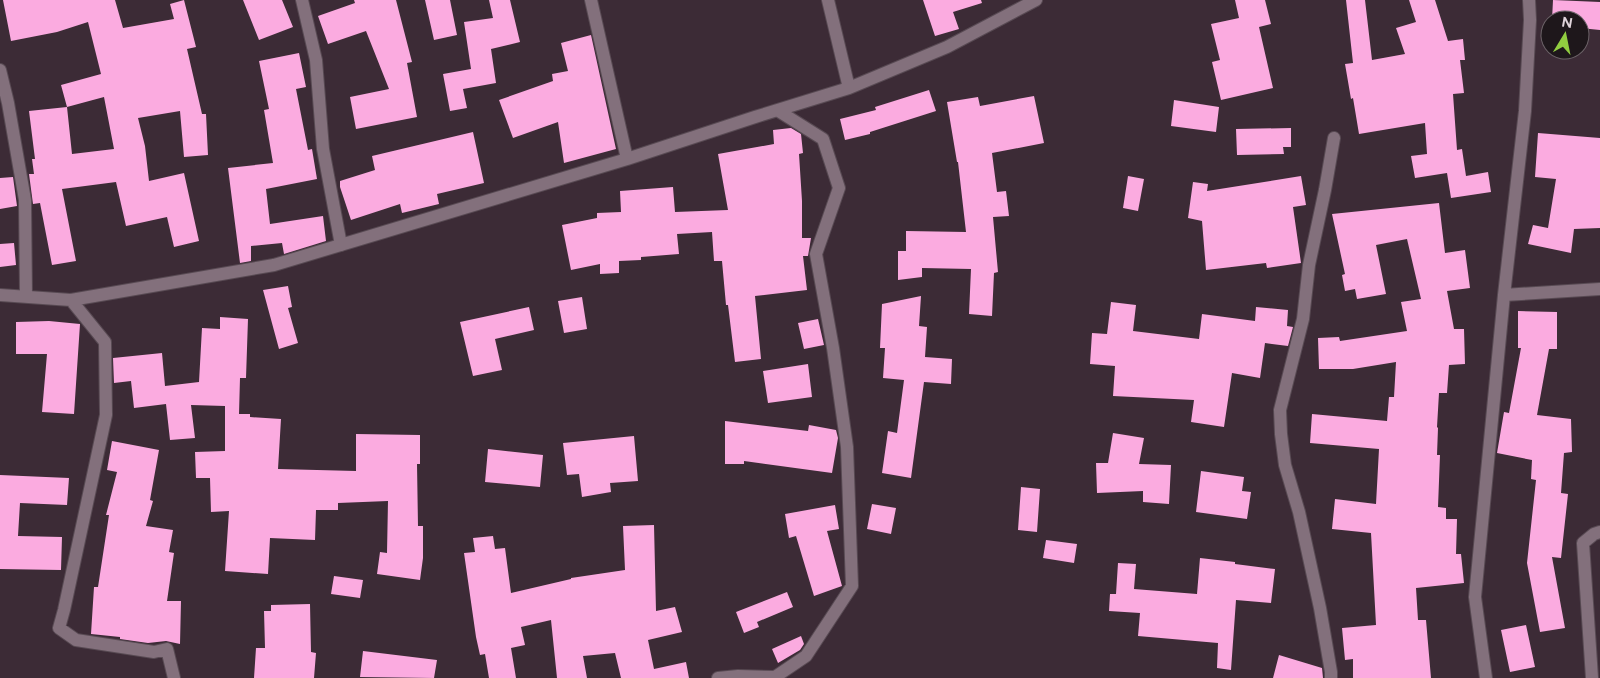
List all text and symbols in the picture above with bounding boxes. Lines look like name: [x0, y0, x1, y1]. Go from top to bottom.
north arrow: [1540, 10, 1590, 60]
text: N: [1560, 13, 1574, 32]

